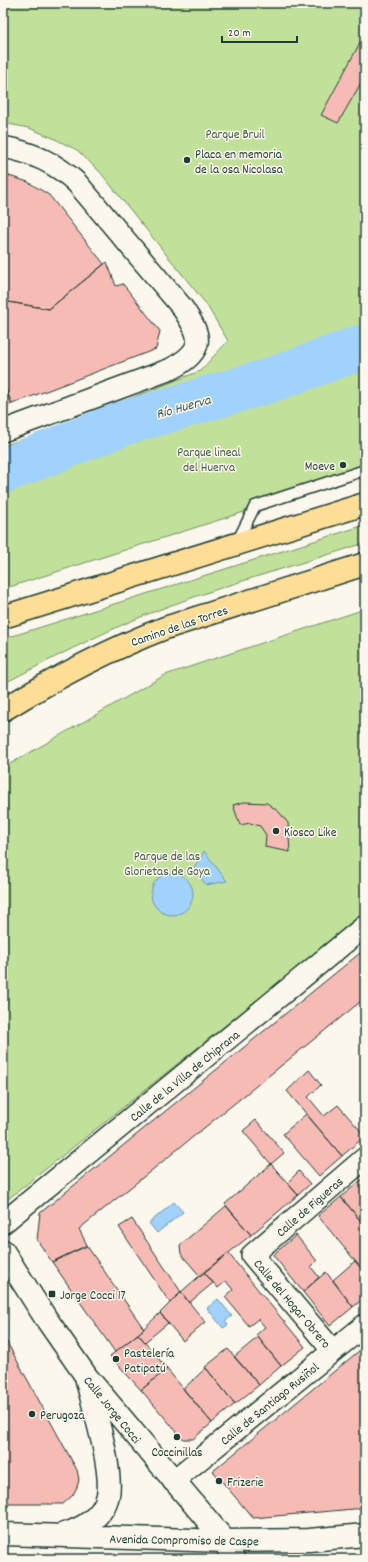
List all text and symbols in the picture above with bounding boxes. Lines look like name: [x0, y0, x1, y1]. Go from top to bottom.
scale bar: [222, 18, 297, 44]
text: 20 m: [228, 25, 251, 42]
park label: Parque Bruil: [206, 126, 264, 145]
place label: Placa en memoria de la osa Nicolasa: [195, 146, 284, 180]
marker: Placa en memoria de la osa Nicolasa: [182, 155, 192, 165]
water label: Río Huerva: [154, 390, 214, 425]
park label: Parque lineal del Huerva: [177, 444, 241, 478]
place label: Moeve: [305, 458, 335, 477]
marker: Moeve: [338, 460, 348, 470]
street label: Camino de las Torres: [129, 602, 231, 653]
place label: Kiosco Like: [284, 824, 337, 843]
marker: Kiosco Like: [271, 826, 281, 836]
park label: Parque de las Glorietas de Goya: [124, 848, 211, 882]
street label: Calle de la Villa de Chiprana: [126, 1026, 245, 1127]
street label: Calle de Figueras: [273, 1173, 348, 1243]
street label: Calle del Hogar Obrero: [248, 1256, 334, 1354]
place label: Jorge Cocci 17: [60, 1287, 126, 1306]
marker: Jorge Cocci 17: [47, 1289, 57, 1299]
place label: Pastelería Patipatú: [124, 1345, 175, 1379]
marker: Pastelería Patipatú: [111, 1354, 121, 1364]
street label: Calle de Santiago Rusiñol: [217, 1359, 324, 1451]
street label: Calle Jorge Cocci: [78, 1373, 145, 1449]
place label: Perugoza: [40, 1407, 85, 1426]
marker: Perugoza: [27, 1409, 37, 1419]
marker: Coccinillas: [172, 1432, 182, 1442]
place label: Coccinillas: [151, 1444, 203, 1463]
place label: Frizerie: [227, 1474, 264, 1493]
marker: Frizerie: [214, 1476, 224, 1486]
street label: Avenida Compromiso de Caspe: [109, 1531, 259, 1552]

